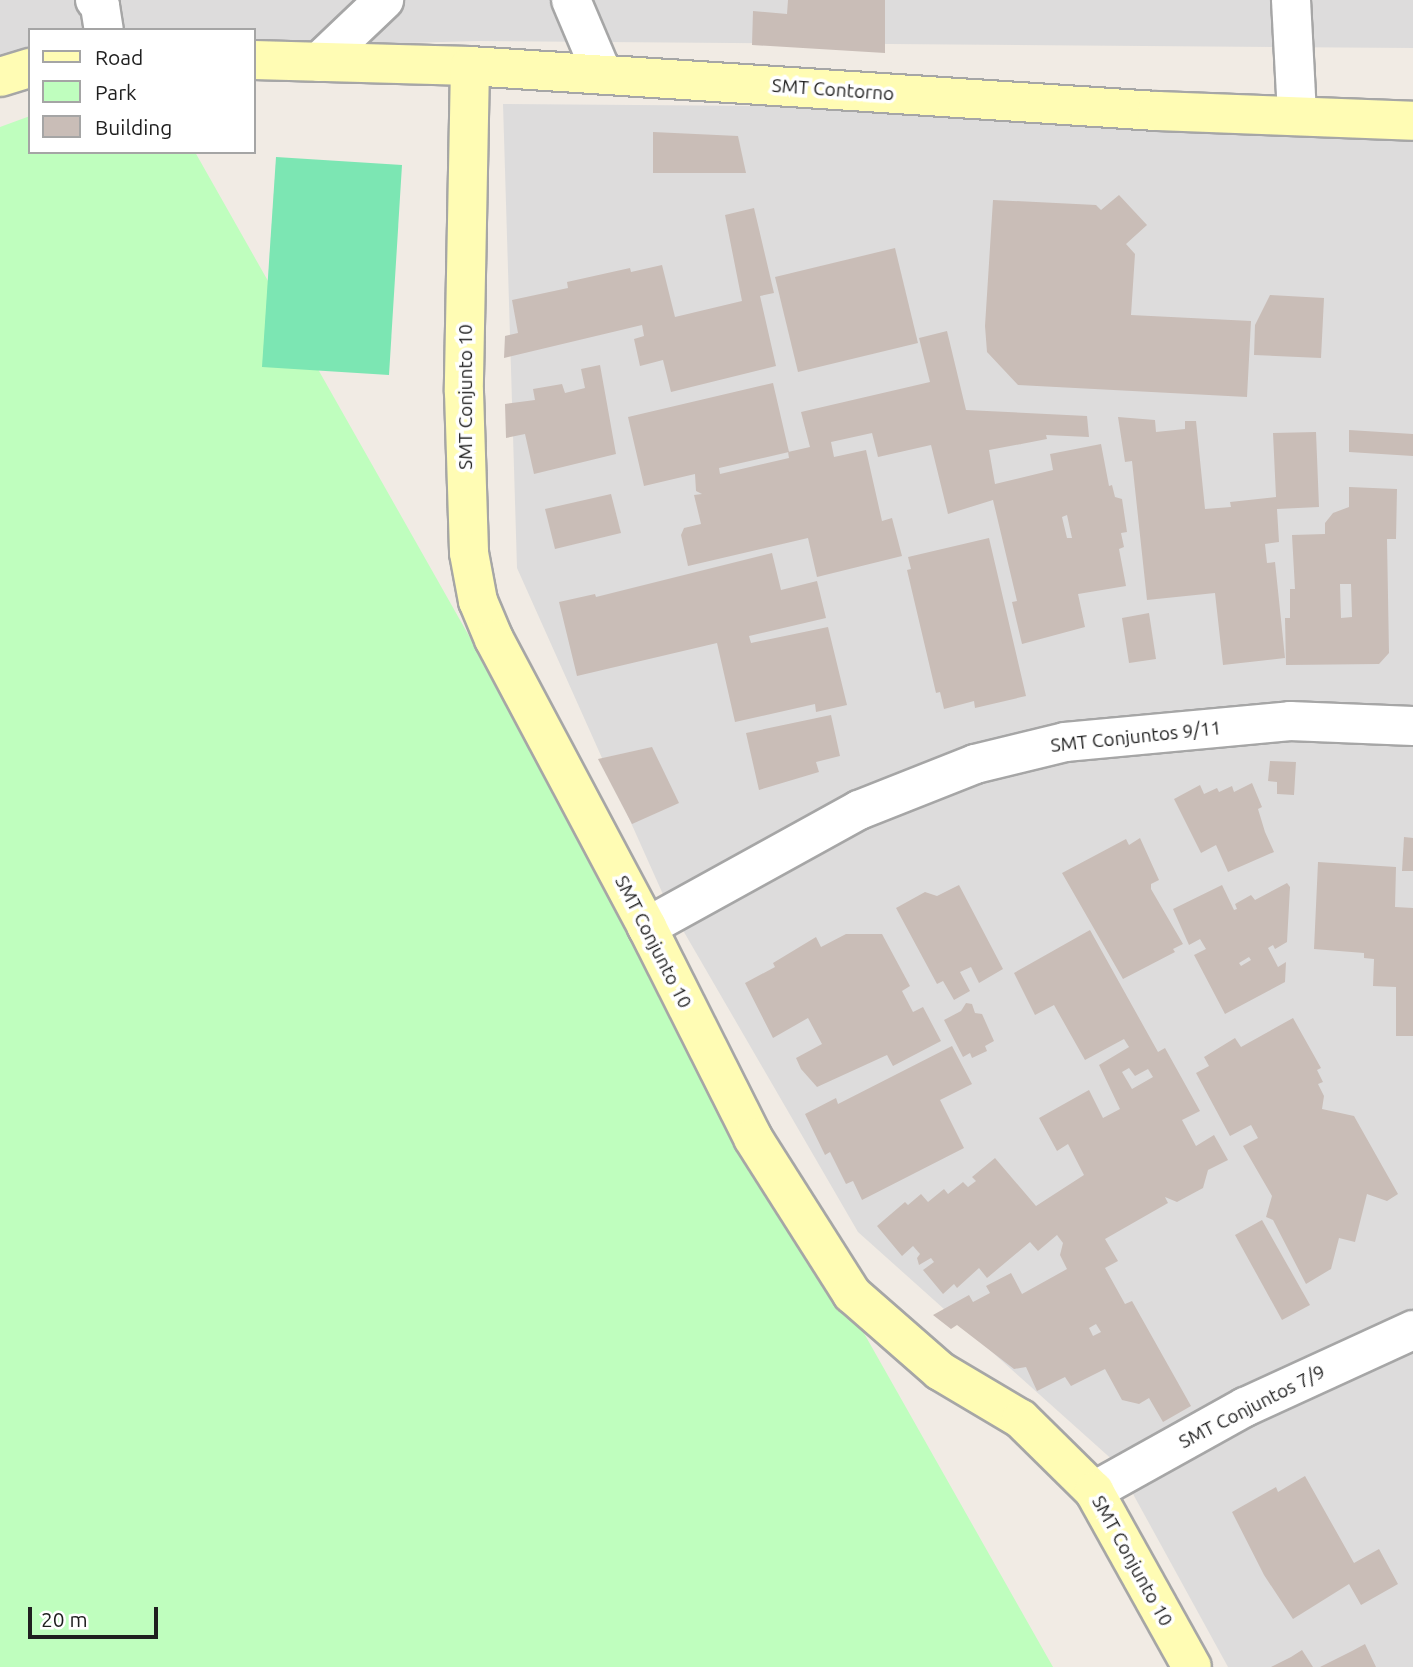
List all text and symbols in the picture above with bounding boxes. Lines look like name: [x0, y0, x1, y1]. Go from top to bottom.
legend: [28, 28, 256, 154]
text: Road: [95, 45, 143, 69]
street label: SMT Contorno: [771, 74, 895, 106]
text: Park: [95, 80, 137, 104]
text: Building: [95, 115, 172, 139]
street label: SMT Conjunto 10: [455, 324, 477, 470]
street label: SMT Conjuntos 9/11: [1049, 717, 1223, 757]
street label: SMT Conjunto 10: [610, 872, 696, 1012]
street label: SMT Conjuntos 7/9: [1175, 1360, 1329, 1454]
street label: SMT Conjunto 10: [1087, 1492, 1177, 1630]
scale bar: [32, 1594, 161, 1638]
text: 20 m: [41, 1607, 88, 1631]

